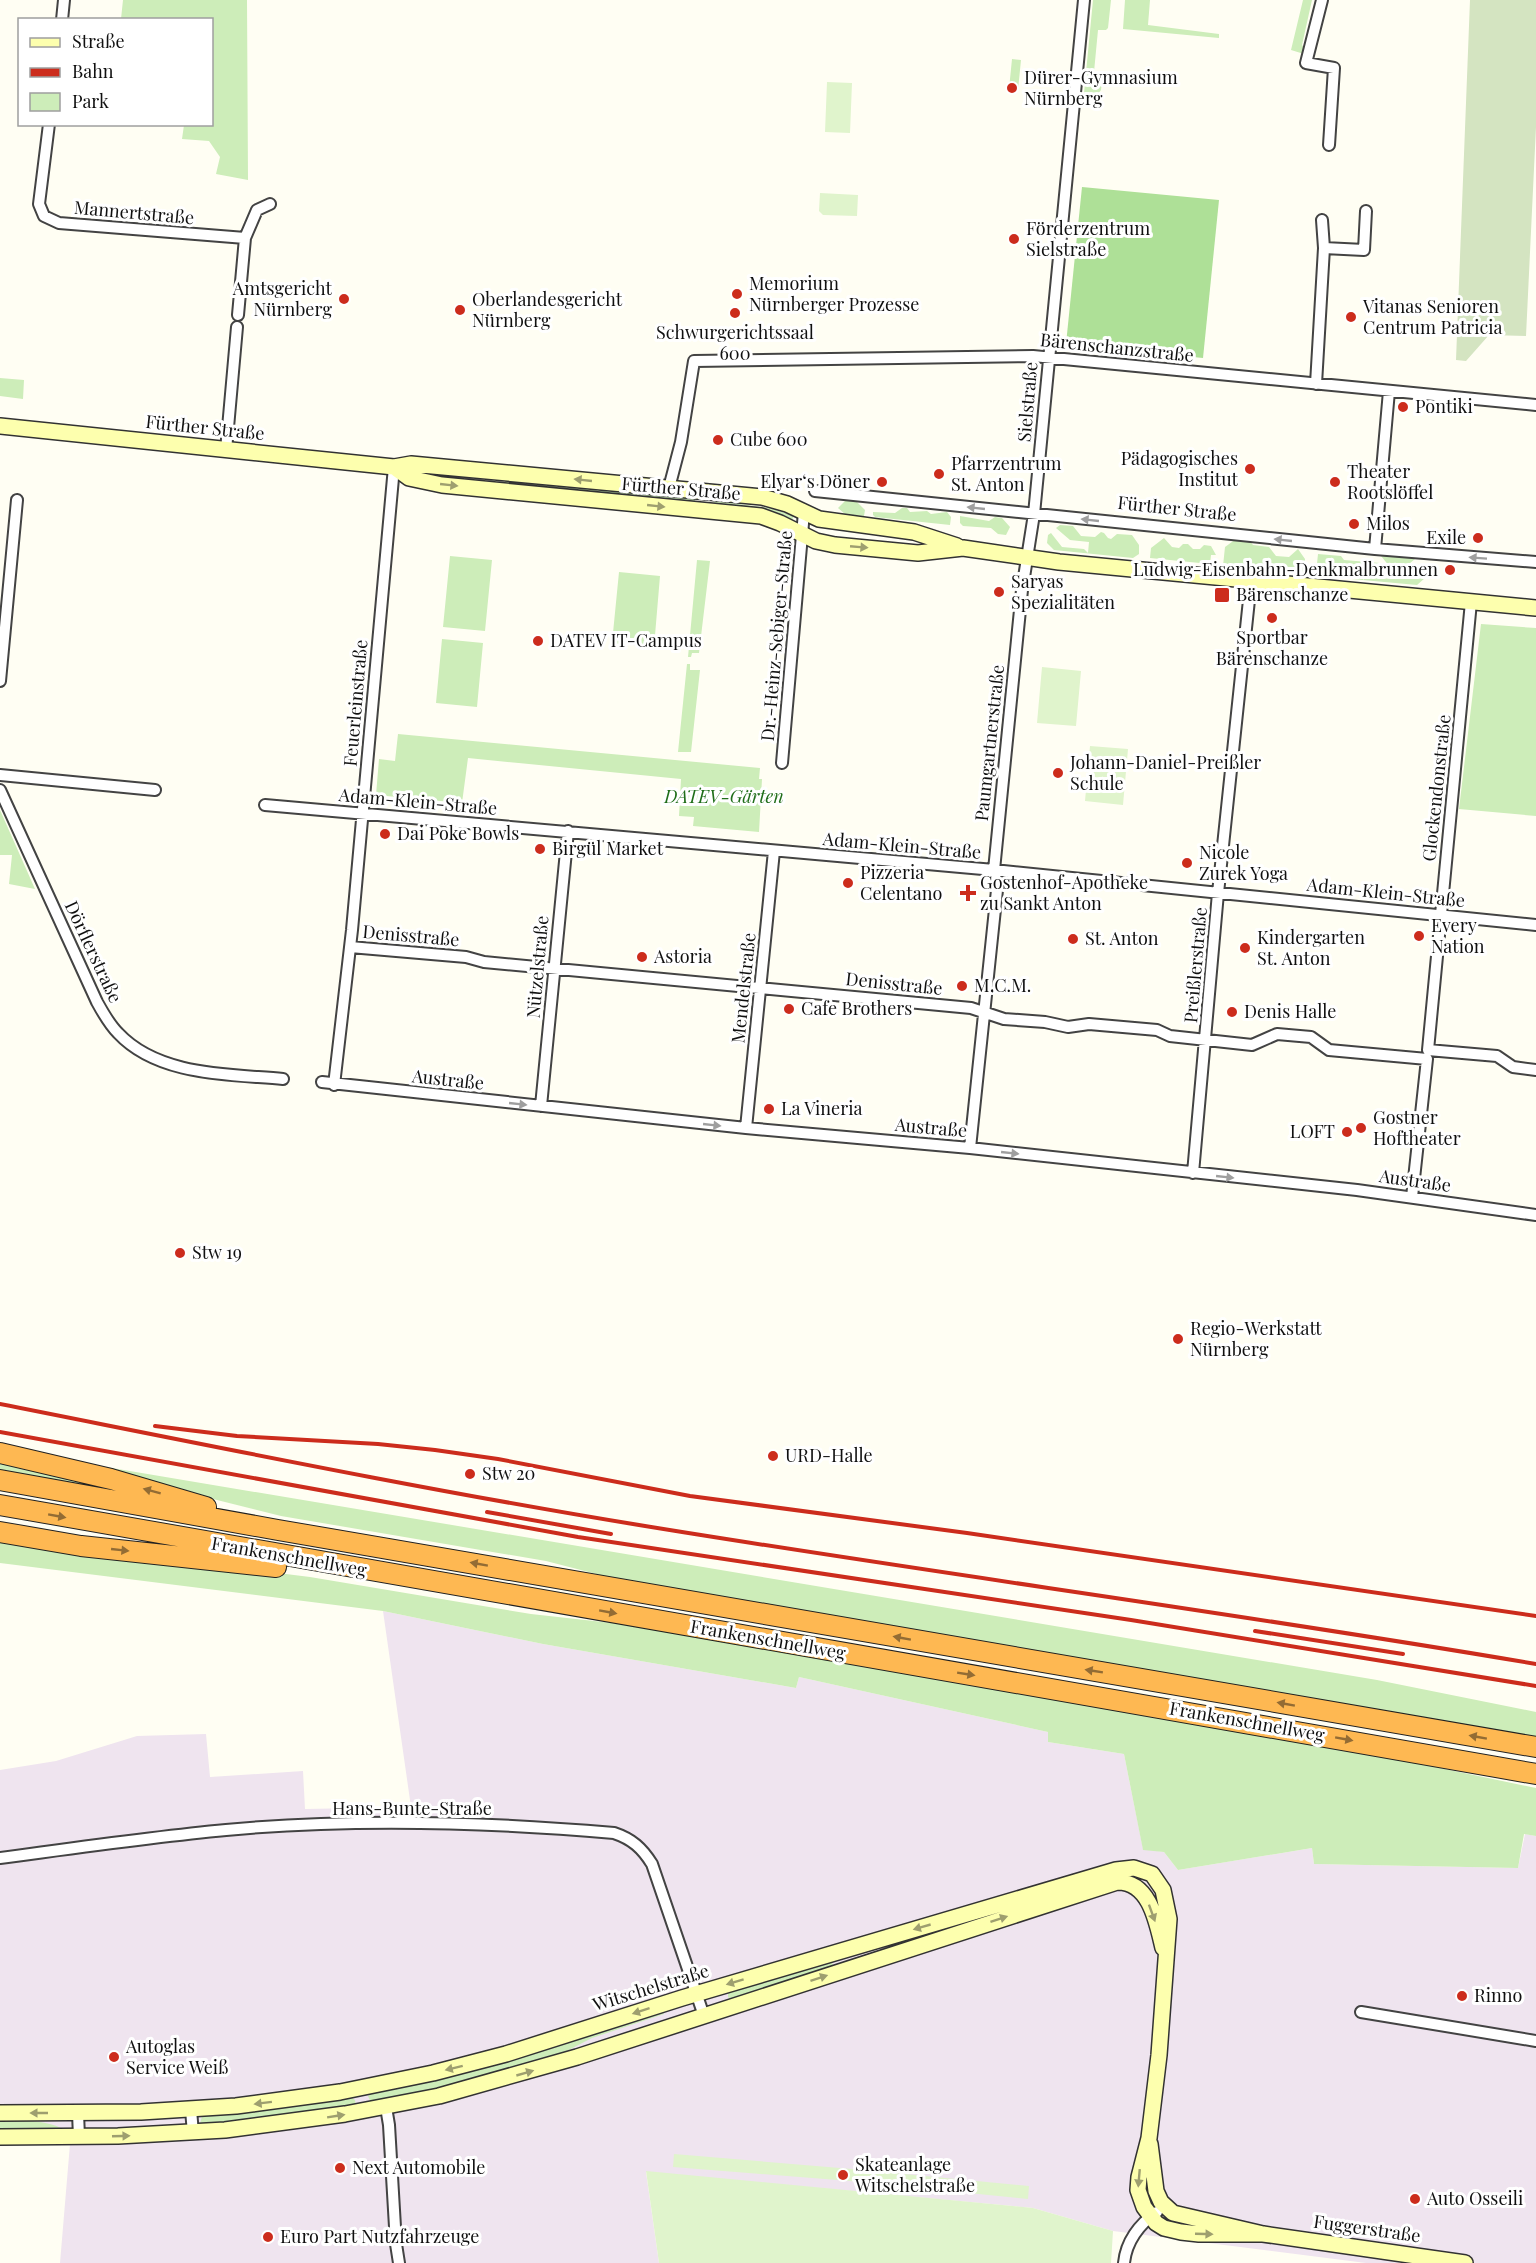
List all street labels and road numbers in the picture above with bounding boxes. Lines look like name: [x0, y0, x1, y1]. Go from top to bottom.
street label: Mannertstraße: [73, 195, 195, 229]
street label: Bärenschanzstraße: [1039, 327, 1195, 367]
street label: Sielstraße: [1012, 361, 1042, 443]
street label: Fürther Straße: [144, 409, 266, 445]
street label: Fürther Straße: [620, 471, 742, 505]
street label: Fürther Straße: [1116, 490, 1238, 526]
street label: Dr.-Heinz-Sebiger-Straße: [755, 530, 797, 742]
street label: Feuerleinstraße: [338, 638, 373, 767]
street label: Paumgartnerstraße: [969, 663, 1009, 822]
street label: Glockendonstraße: [1416, 713, 1456, 862]
street label: Adam-Klein-Straße: [337, 782, 498, 820]
street label: Adam-Klein-Straße: [821, 826, 982, 864]
street label: Adam-Klein-Straße: [1305, 872, 1466, 912]
street label: Dörflerstraße: [60, 897, 128, 1006]
street label: Preißlerstraße: [1178, 906, 1212, 1024]
street label: Nützelstraße: [521, 915, 553, 1019]
street label: Denisstraße: [362, 919, 461, 951]
street label: Mendelstraße: [725, 931, 761, 1044]
street label: Denisstraße: [845, 966, 944, 1000]
street label: Austraße: [410, 1063, 485, 1095]
street label: Austraße: [893, 1112, 968, 1142]
street label: Austraße: [1377, 1163, 1453, 1197]
street label: Frankenschnellweg: [210, 1531, 369, 1582]
street label: Frankenschnellweg: [689, 1614, 848, 1665]
street label: Frankenschnellweg: [1168, 1696, 1327, 1747]
street label: Hans-Bunte-Straße: [332, 1796, 492, 1820]
street label: Witschelstraße: [589, 1958, 712, 2016]
street label: Fuggerstraße: [1312, 2209, 1422, 2247]

